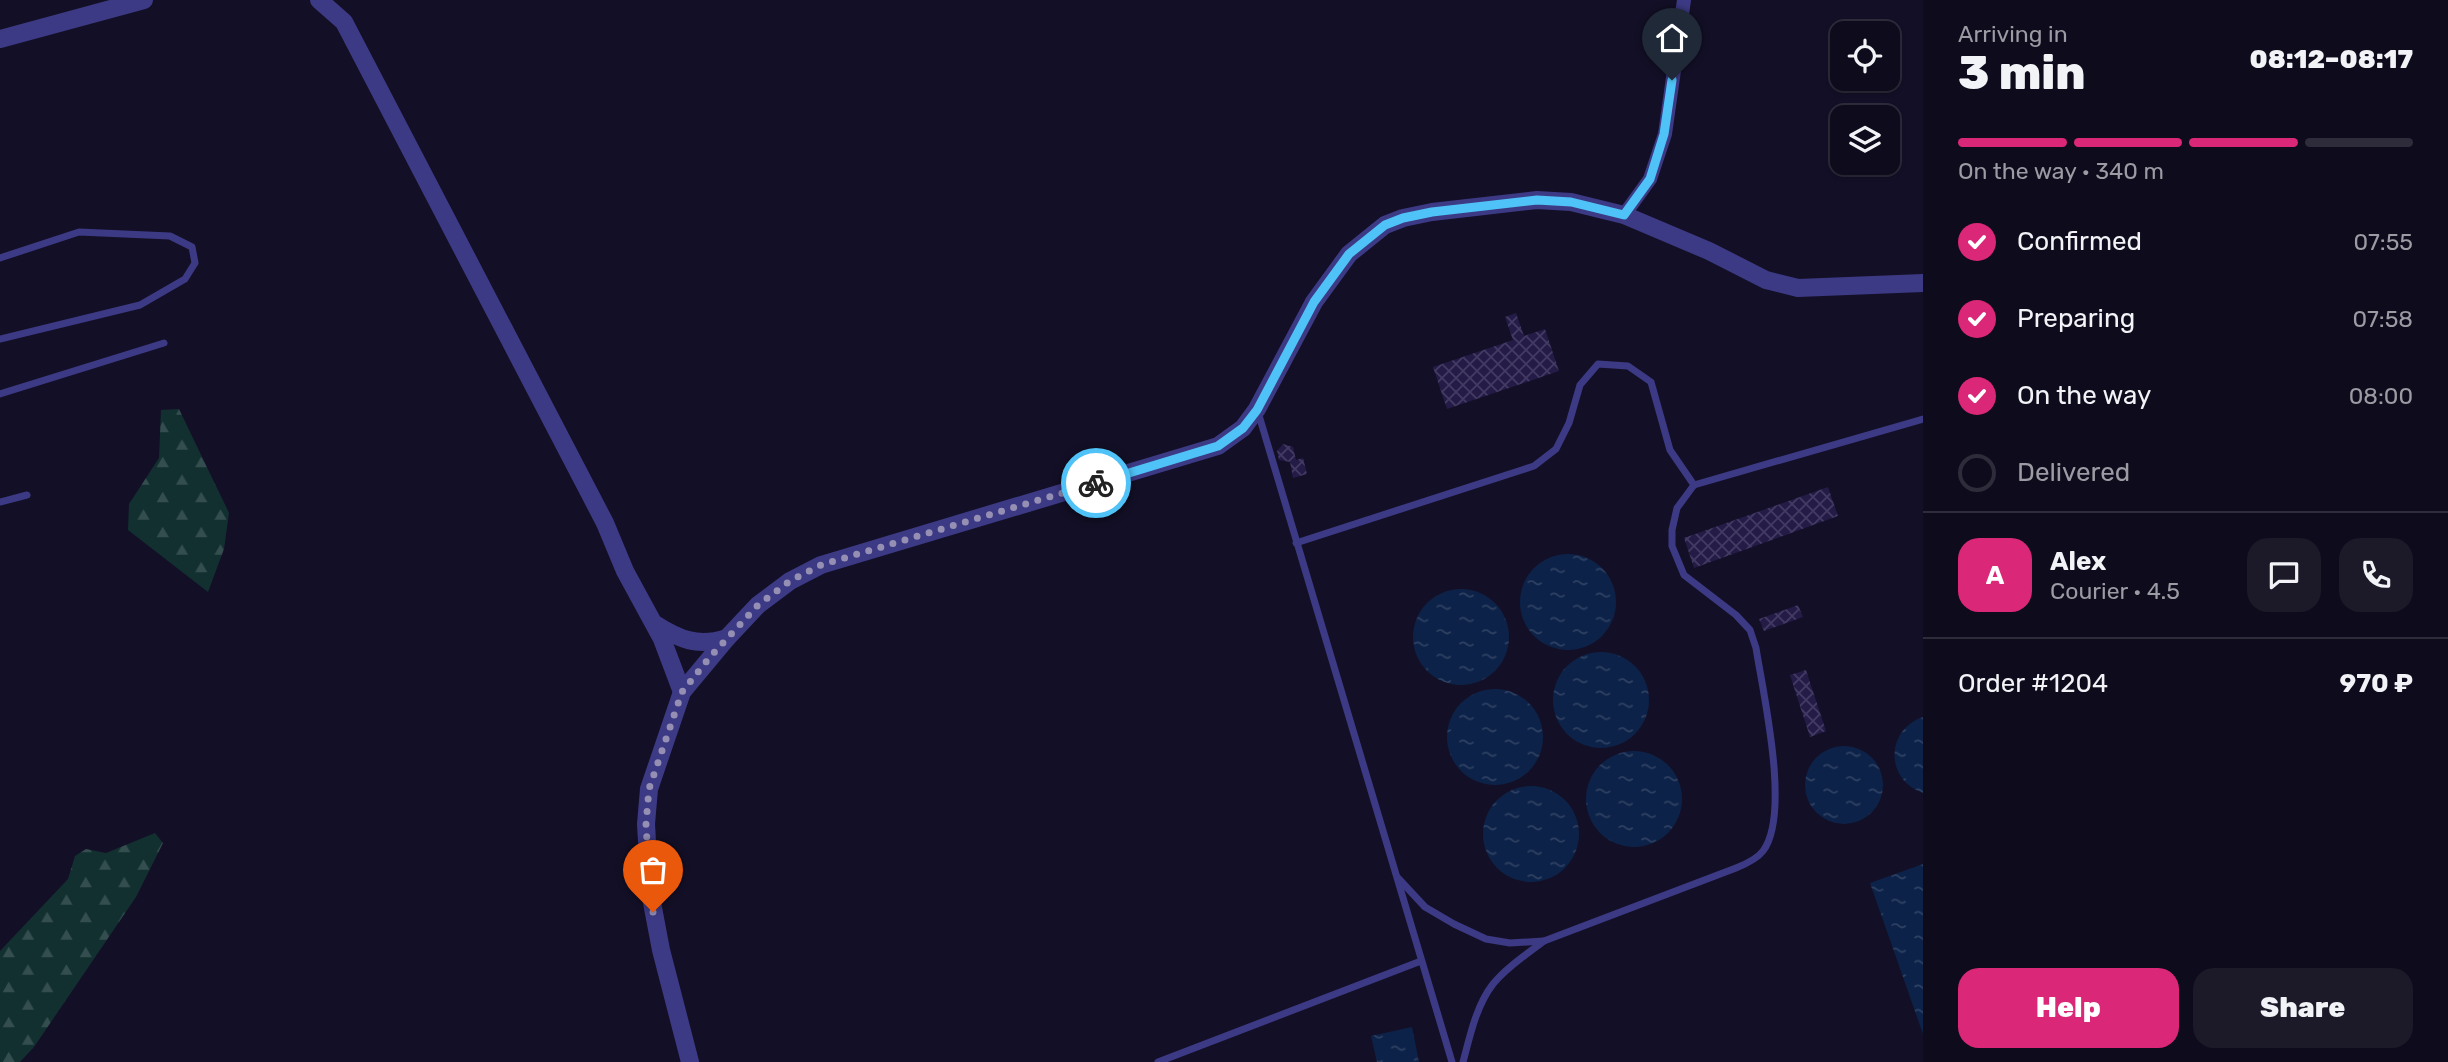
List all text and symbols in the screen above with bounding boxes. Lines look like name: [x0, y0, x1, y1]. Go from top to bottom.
pin: [1642, 8, 1702, 80]
icon: home: [1653, 19, 1691, 57]
text: Arriving in: [1958, 20, 2068, 48]
map controls: [1830, 21, 1900, 175]
button: locate: [1830, 21, 1900, 91]
text: 08:12–08:17: [2249, 44, 2413, 75]
text: 3 min: [1958, 46, 2086, 101]
button: layers: [1830, 105, 1900, 175]
text: On the way · 340 m: [1958, 157, 2164, 185]
icon: check: [1958, 223, 1996, 261]
text: Confirmed: [2017, 226, 2142, 257]
text: 07:55: [2353, 228, 2413, 256]
icon: check: [1958, 300, 1996, 338]
text: Preparing: [2017, 303, 2135, 334]
text: 07:58: [2352, 305, 2413, 333]
icon: check: [1958, 377, 1996, 415]
text: On the way: [2017, 380, 2151, 411]
text: 08:00: [2349, 382, 2413, 410]
courier: [1061, 448, 1131, 518]
text: Delivered: [2017, 457, 2130, 488]
icon: bike: [1077, 464, 1115, 502]
button: chat: [2247, 538, 2321, 612]
button: phone: [2339, 538, 2413, 612]
text: Alex: [2050, 546, 2106, 577]
text: A: [1986, 560, 2004, 591]
text: Courier · 4.5: [2050, 577, 2180, 605]
text: Order #1204: [1958, 668, 2108, 699]
text: 970 ₽: [2339, 668, 2413, 699]
pin: [623, 840, 683, 912]
icon: bag: [634, 851, 672, 889]
button: Help: [1958, 968, 2179, 1048]
button: Share: [2193, 968, 2413, 1048]

